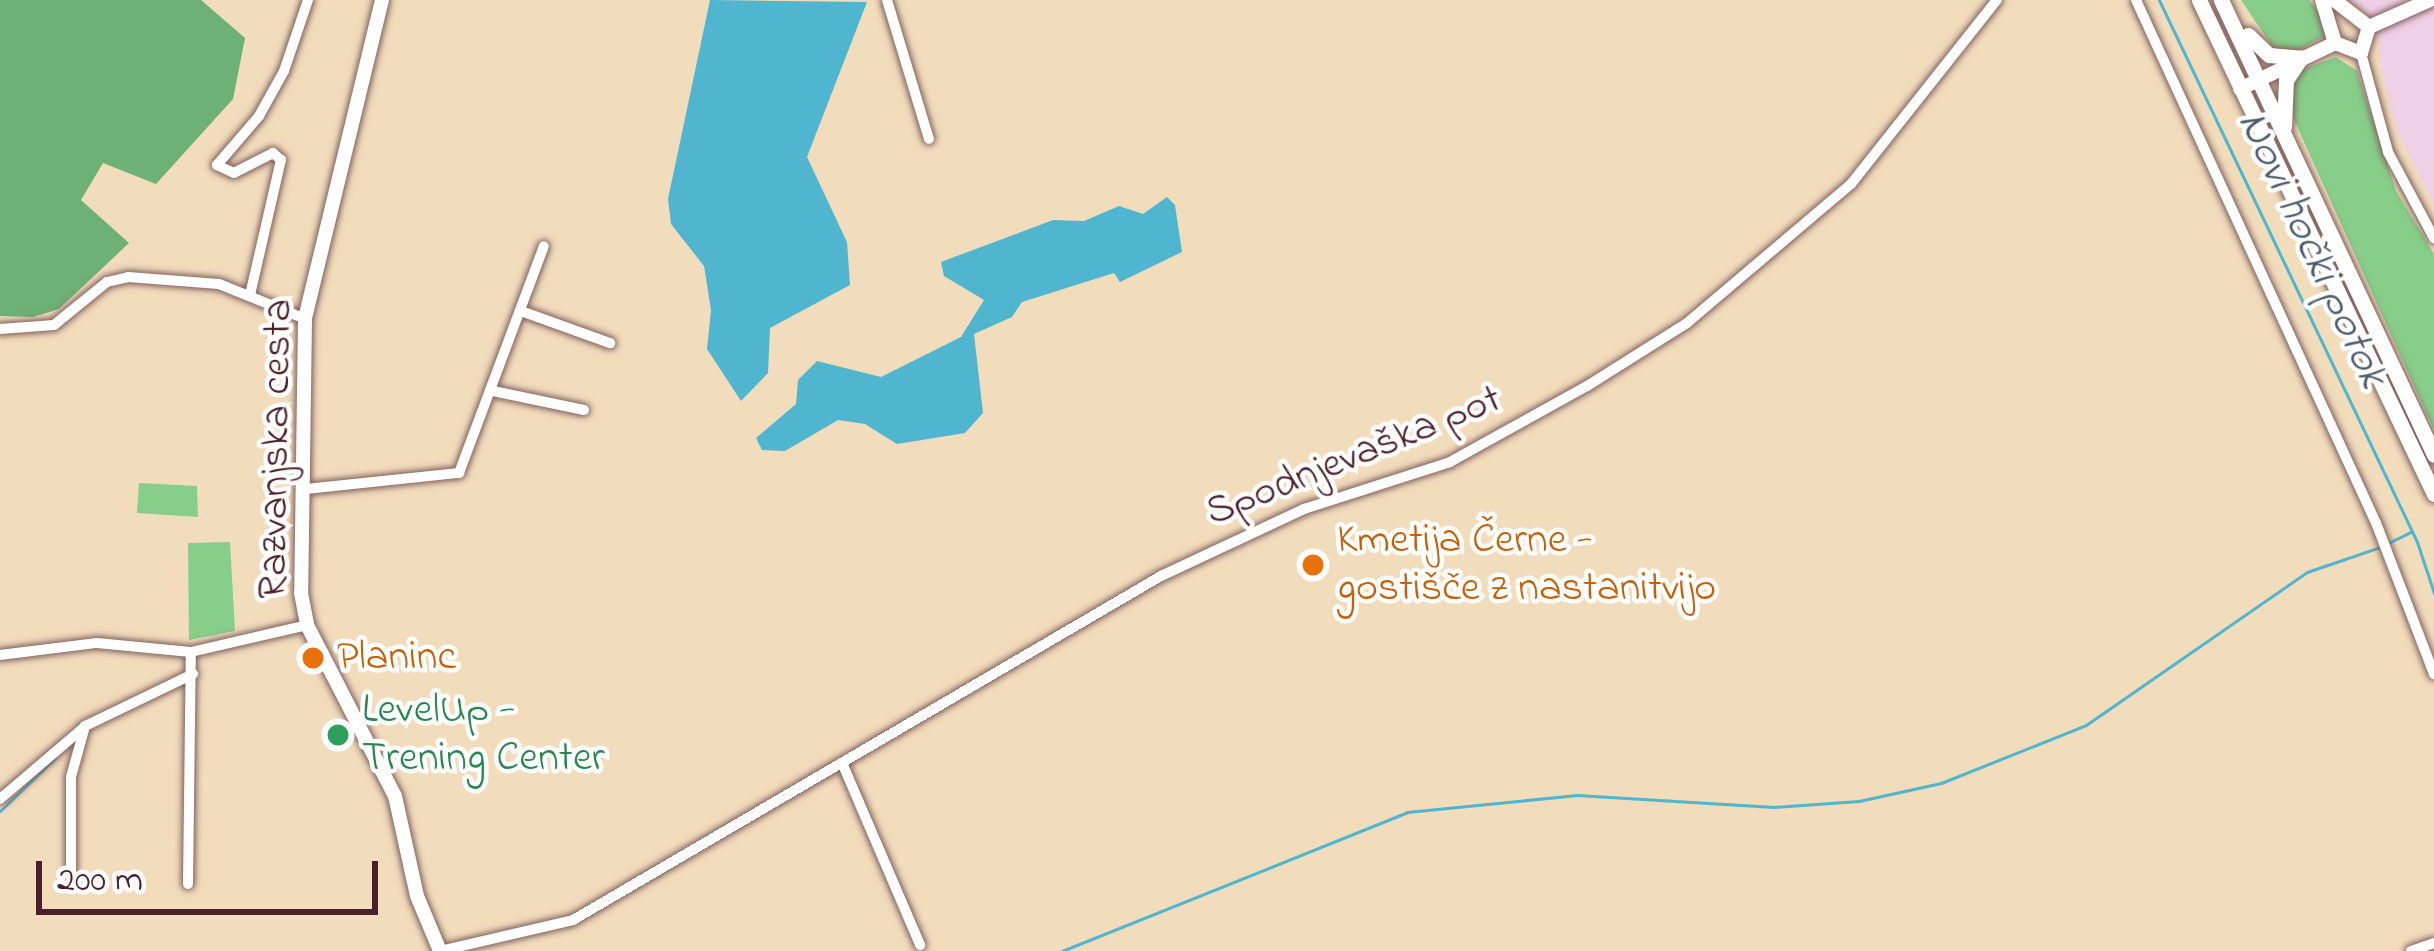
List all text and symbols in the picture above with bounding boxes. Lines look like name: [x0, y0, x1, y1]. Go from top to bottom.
water label: Novi hočki potok: [2223, 103, 2399, 397]
street label: Razvanjska cesta: [249, 299, 305, 599]
street label: Spodnjevaška pot: [1199, 375, 1509, 539]
place label: Kmetija Černe - gostišče z nastanitvijo: [1337, 516, 1716, 614]
marker: Kmetija Černe - gostišče z nastanitvijo: [1300, 552, 1326, 578]
place label: Planinc: [337, 633, 456, 683]
marker: Planinc: [300, 645, 326, 671]
place label: LevelUp - Trening Center: [362, 686, 605, 784]
marker: LevelUp - Trening Center: [325, 722, 351, 748]
scale bar: [42, 837, 384, 911]
text: 200 m: [57, 855, 143, 908]

